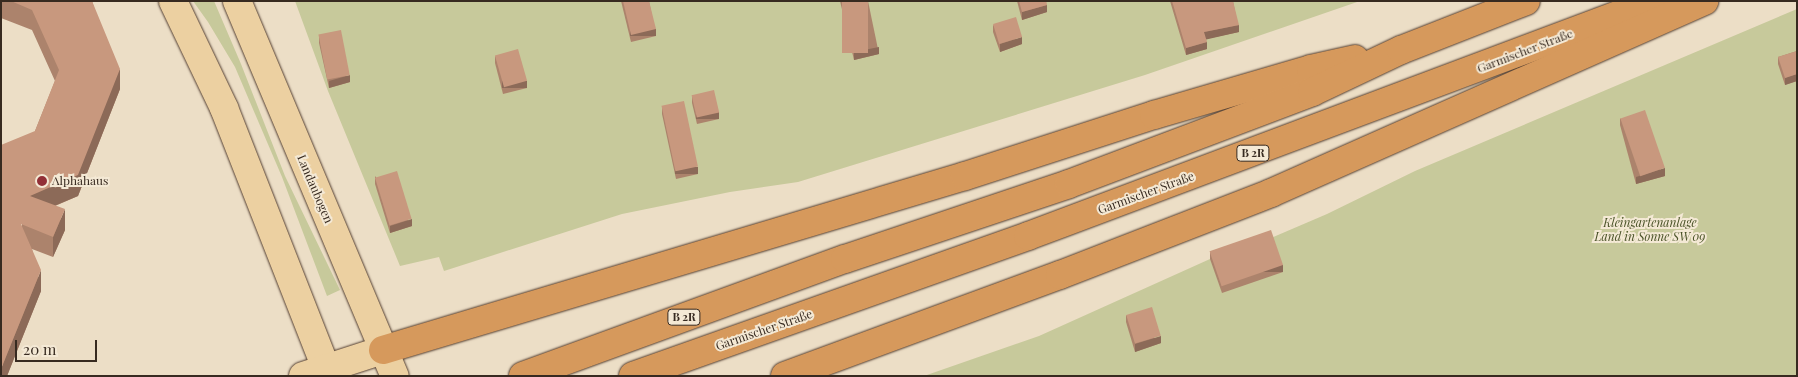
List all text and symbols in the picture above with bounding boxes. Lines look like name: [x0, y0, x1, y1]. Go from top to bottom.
street label: Garmischer Straße: [1475, 26, 1575, 76]
road number: B 2R: [1236, 144, 1270, 162]
street label: Landaubogen: [294, 153, 336, 225]
street label: Garmischer Straße: [1096, 169, 1196, 217]
place label: Alphahaus: [52, 174, 108, 188]
marker: Alphahaus: [36, 175, 48, 187]
park label: Kleingartenanlage Land in Sonne SW 09: [1594, 216, 1706, 244]
street label: Garmischer Straße: [714, 307, 814, 353]
road number: B 2R: [666, 308, 702, 326]
scale bar: [18, 330, 100, 362]
text: 20 m: [23, 339, 56, 359]

